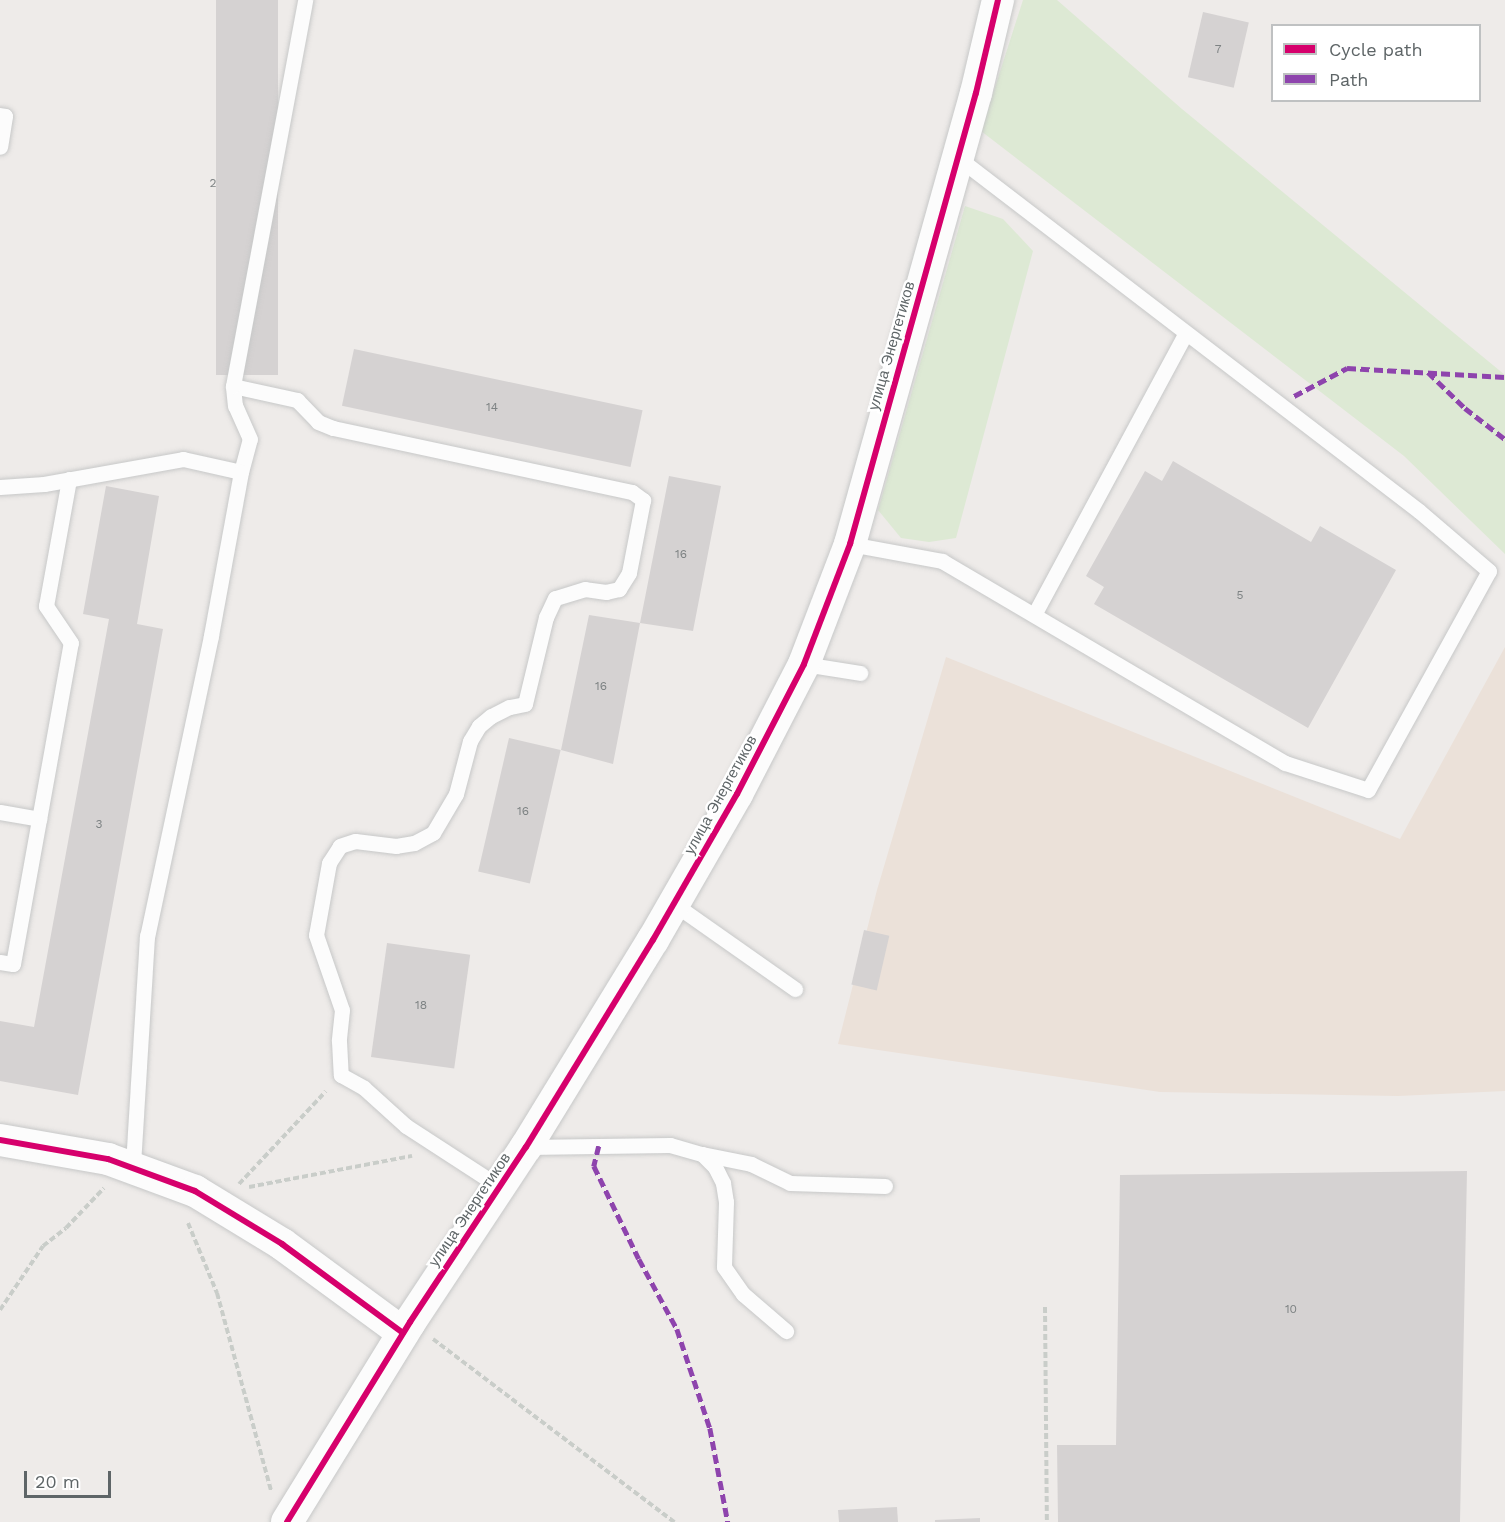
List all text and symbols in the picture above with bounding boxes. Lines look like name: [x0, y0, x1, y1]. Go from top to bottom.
legend: [1271, 24, 1481, 102]
text: Cycle path: [1329, 39, 1423, 60]
house number: 7: [1215, 43, 1221, 57]
text: Path: [1329, 69, 1369, 90]
house number: 2: [210, 177, 216, 191]
street label: улица Энергетиков: [865, 279, 919, 413]
house number: 14: [486, 401, 498, 415]
house number: 16: [675, 548, 687, 562]
house number: 5: [1237, 589, 1243, 603]
house number: 16: [595, 680, 607, 694]
street label: улица Энергетиков: [681, 732, 761, 858]
house number: 16: [517, 805, 529, 819]
house number: 3: [96, 818, 102, 832]
house number: 18: [415, 999, 427, 1013]
street label: улица Энергетиков: [425, 1150, 515, 1270]
house number: 10: [1285, 1303, 1297, 1317]
scale bar: [27, 1459, 114, 1497]
text: 20 m: [35, 1471, 80, 1492]

